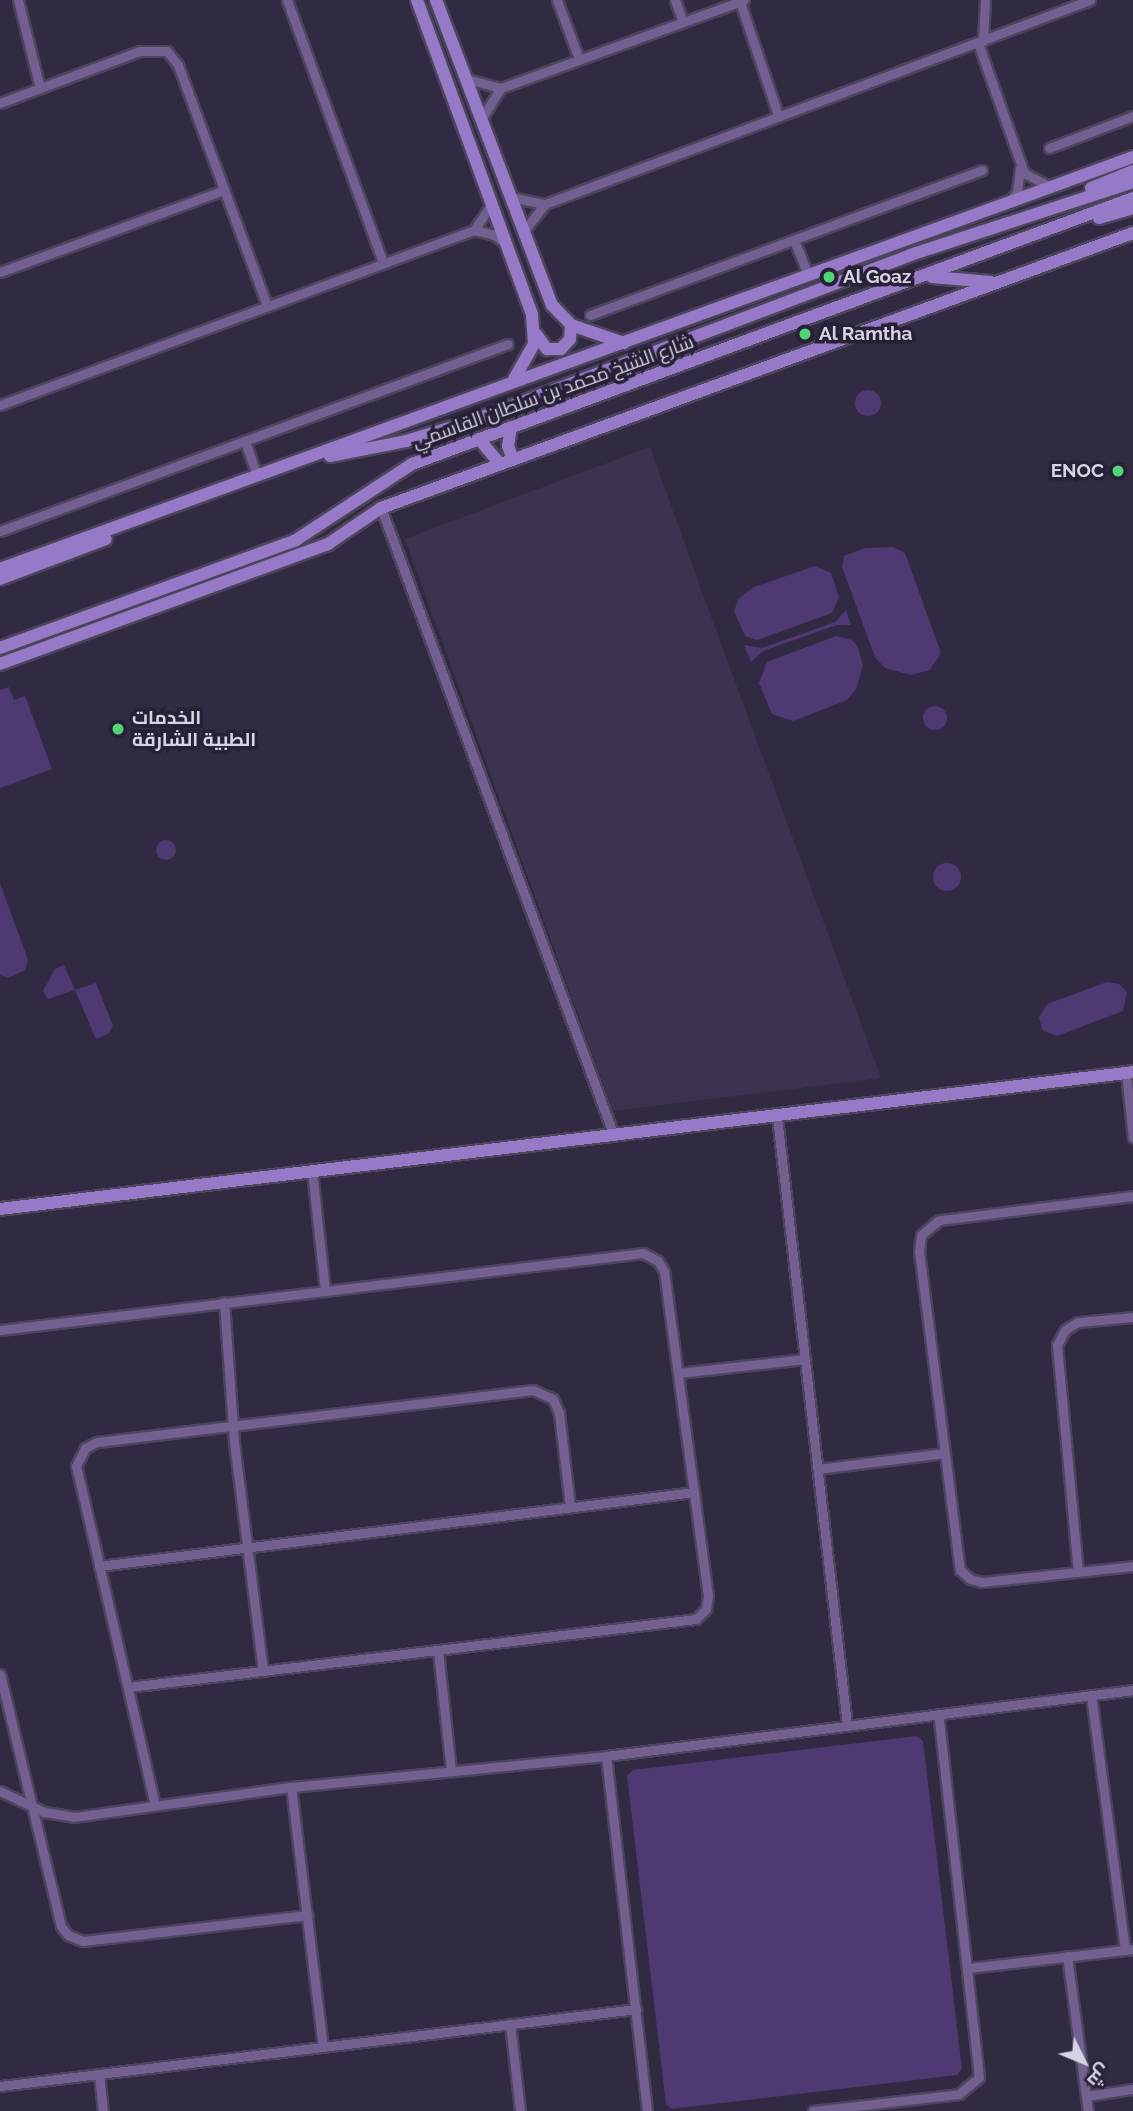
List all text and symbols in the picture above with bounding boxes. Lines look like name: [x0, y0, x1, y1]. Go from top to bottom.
place label: Al Goaz: [843, 266, 912, 288]
marker: Al Goaz: [821, 269, 837, 285]
place label: Al Ramtha: [819, 323, 913, 345]
marker: Al Ramtha: [797, 326, 813, 342]
street label: شارع الشيخ محمد بن سلطان القاسمي: [409, 330, 697, 454]
place label: ENOC: [1051, 460, 1104, 482]
marker: ENOC: [1110, 463, 1126, 479]
place label: الخدمات الطبية الشارقة: [132, 707, 256, 751]
marker: الخدمات الطبية الشارقة: [110, 721, 126, 737]
north arrow: [1049, 2027, 1119, 2097]
text: ش: [1083, 2060, 1116, 2093]

